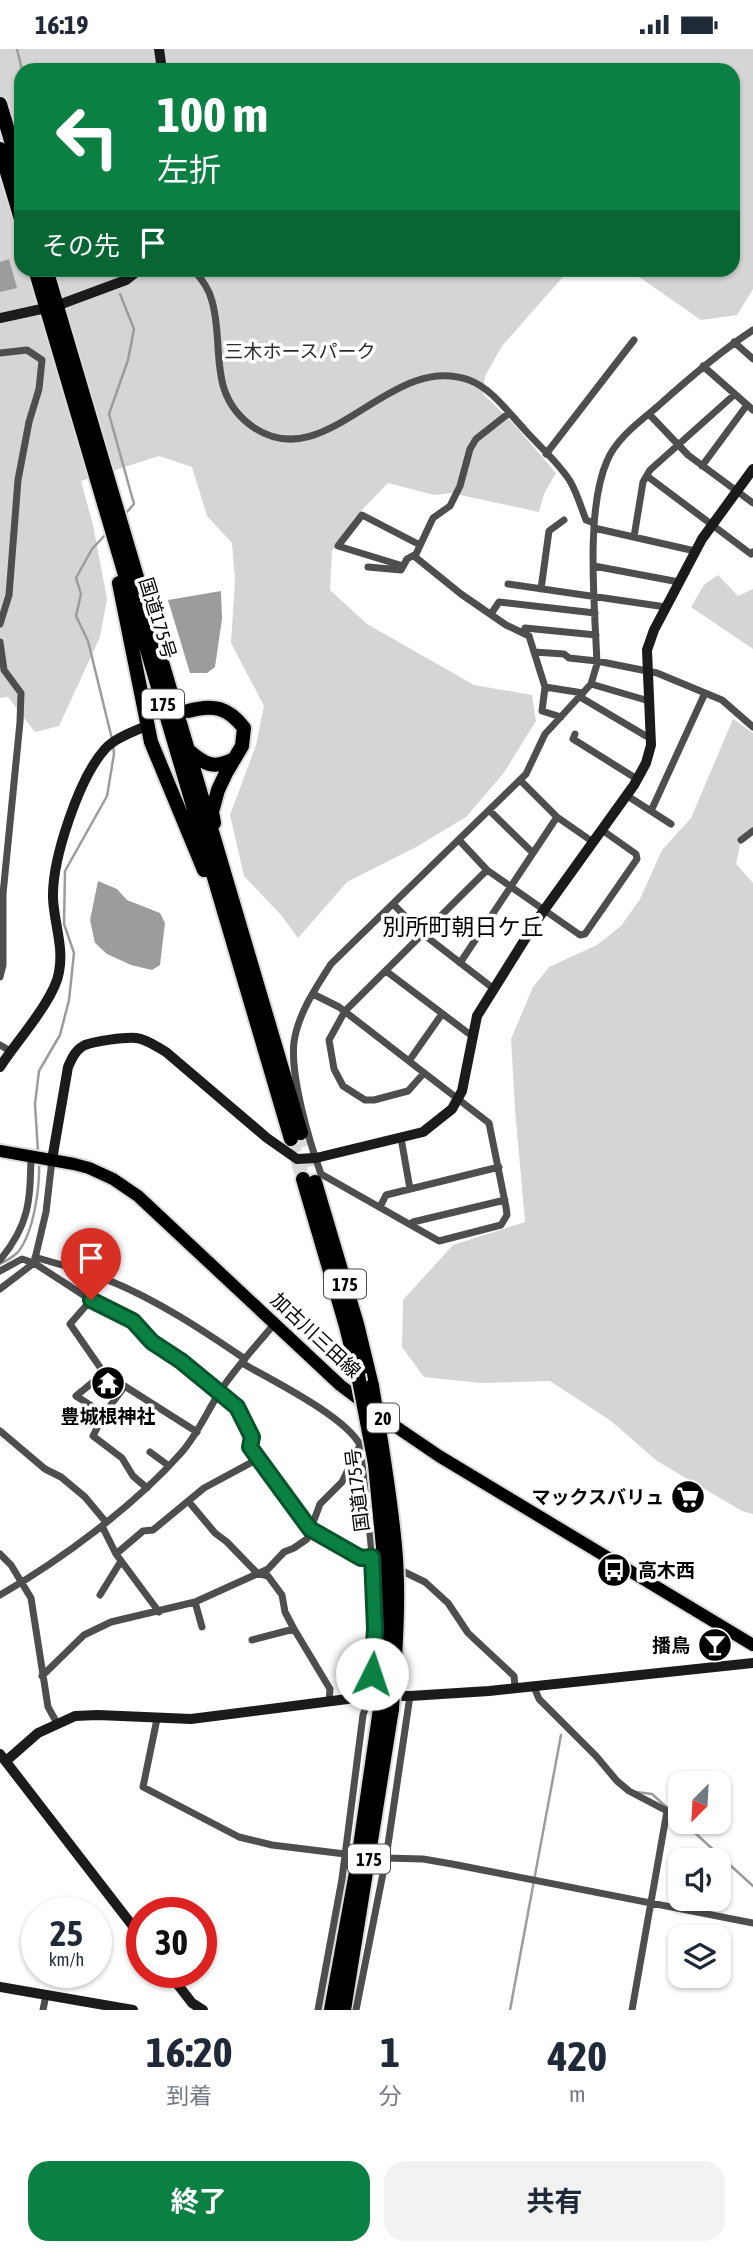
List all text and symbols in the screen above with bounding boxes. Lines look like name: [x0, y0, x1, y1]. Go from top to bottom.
text: 16:19: [35, 10, 89, 40]
text: 100 m: [157, 86, 268, 142]
icon: left: [42, 91, 133, 182]
text: 左折: [157, 151, 221, 188]
icon: arrive: [134, 224, 172, 262]
text: その先: [42, 231, 120, 261]
park label: 三木ホースパーク: [224, 340, 376, 362]
street label: 国道175号: [135, 575, 181, 661]
road number: 175: [142, 689, 184, 719]
district label: 別所町朝日ケ丘: [383, 914, 544, 940]
pin: [61, 1228, 121, 1300]
icon: arrive: [72, 1239, 110, 1277]
road number: 175: [324, 1269, 366, 1299]
street label: 加古川三田線: [267, 1288, 365, 1382]
temple icon: 豊城根神社: [89, 1364, 127, 1402]
road number: 20: [367, 1403, 399, 1433]
place label: 豊城根神社: [60, 1405, 156, 1427]
street label: 国道175号: [341, 1447, 373, 1533]
supermarket icon: マックスバリュ: [669, 1478, 707, 1516]
place label: マックスバリュ: [532, 1486, 664, 1508]
bus stop icon: 高木西: [595, 1551, 633, 1589]
place label: 高木西: [638, 1559, 695, 1581]
bar icon: 播鳥: [696, 1626, 734, 1664]
place label: 播鳥: [652, 1634, 690, 1656]
position arrow: [335, 1637, 409, 1711]
north arrow: [668, 1771, 732, 1834]
map controls: [668, 1771, 731, 1988]
road number: 175: [348, 1845, 390, 1873]
button: sound: [668, 1848, 731, 1911]
speed limit sign: 30: [126, 1897, 217, 1988]
text: 25: [50, 1913, 83, 1953]
button: layers: [668, 1925, 731, 1988]
text: km/h: [49, 1949, 84, 1970]
text: 16:20: [146, 2028, 233, 2076]
text: 1: [380, 2028, 400, 2076]
text: 420: [548, 2032, 607, 2080]
text: m: [569, 2081, 586, 2107]
text: 到着: [166, 2083, 212, 2109]
text: 分: [379, 2083, 402, 2109]
button: 終了: [28, 2161, 370, 2241]
button: 共有: [384, 2161, 725, 2241]

